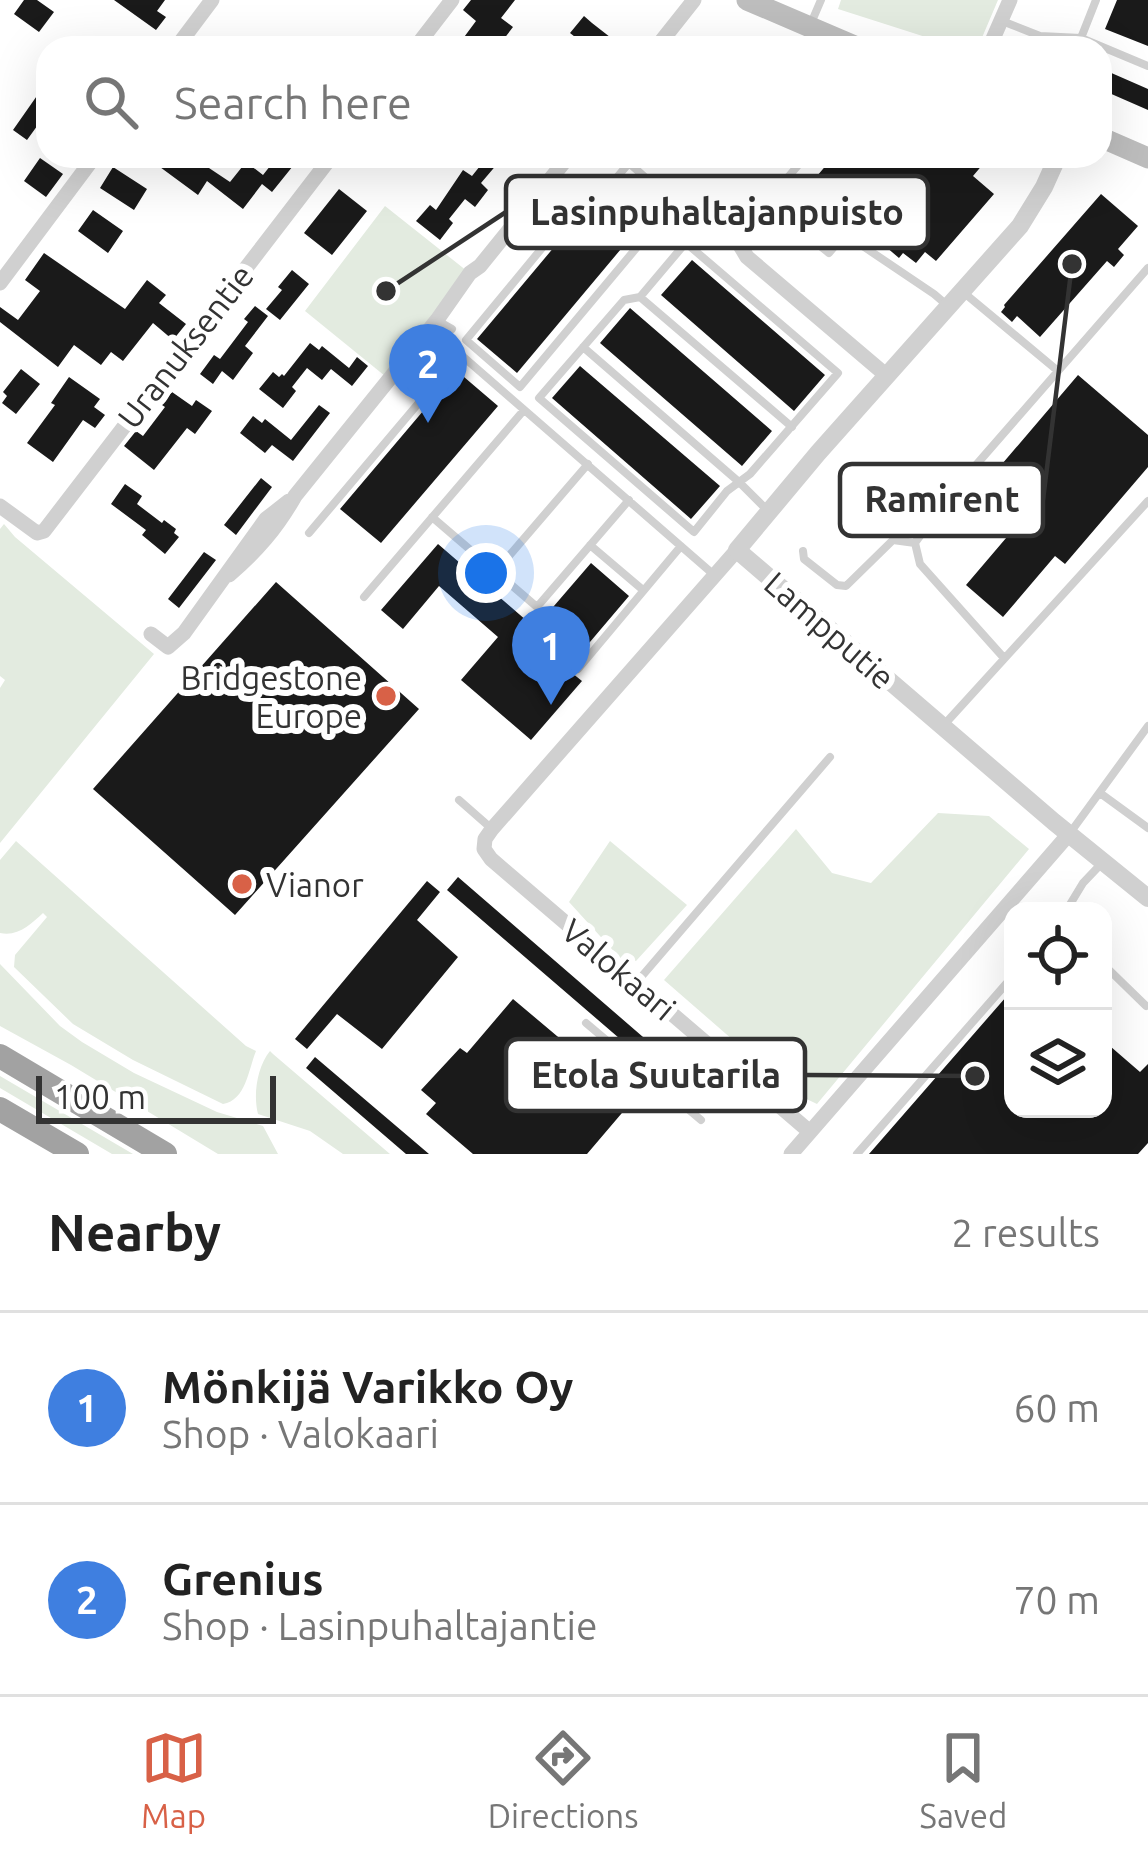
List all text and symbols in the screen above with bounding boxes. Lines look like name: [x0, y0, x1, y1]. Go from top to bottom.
search box: [36, 36, 1112, 168]
icon: search: [78, 69, 144, 135]
text: Search here: [174, 77, 412, 128]
callout: Lasinpuhaltajanpuisto: [506, 176, 928, 248]
text: Lasinpuhaltajanpuisto: [530, 191, 904, 232]
street label: Uranuksentie: [110, 257, 260, 435]
pin: 2: [389, 324, 467, 423]
callout: Ramirent: [840, 464, 1043, 536]
text: Ramirent: [864, 478, 1020, 519]
your location: [456, 543, 516, 603]
street label: Lampputie: [758, 564, 902, 696]
pin: 1: [512, 606, 590, 705]
place label: Bridgestone Europe: [180, 659, 362, 734]
marker: Bridgestone Europe: [373, 683, 399, 709]
place label: Vianor: [266, 866, 364, 903]
marker: Vianor: [229, 871, 255, 897]
map controls: [1004, 902, 1112, 1118]
button: locate: [1004, 902, 1112, 1010]
street label: Valokaari: [555, 911, 683, 1027]
button: layers: [1004, 1010, 1112, 1118]
callout: Etola Suutarila: [506, 1039, 805, 1111]
text: Etola Suutarila: [531, 1054, 781, 1095]
scale bar: [36, 1070, 276, 1123]
text: 100 m: [54, 1078, 146, 1115]
text: Nearby: [48, 1203, 221, 1261]
text: 2 results: [951, 1211, 1100, 1254]
text: Mönkijä Varikko Oy: [162, 1361, 573, 1412]
text: 1: [76, 1386, 98, 1429]
text: 60 m: [1013, 1386, 1100, 1429]
text: Shop · Valokaari: [162, 1412, 439, 1455]
text: Grenius: [162, 1553, 324, 1604]
text: 2: [76, 1578, 98, 1621]
text: 70 m: [1013, 1578, 1100, 1621]
text: Shop · Lasinpuhaltajantie: [162, 1604, 597, 1647]
tab: Map: [141, 1725, 207, 1834]
tab: Directions: [488, 1725, 638, 1834]
tab: Saved: [920, 1725, 1007, 1834]

